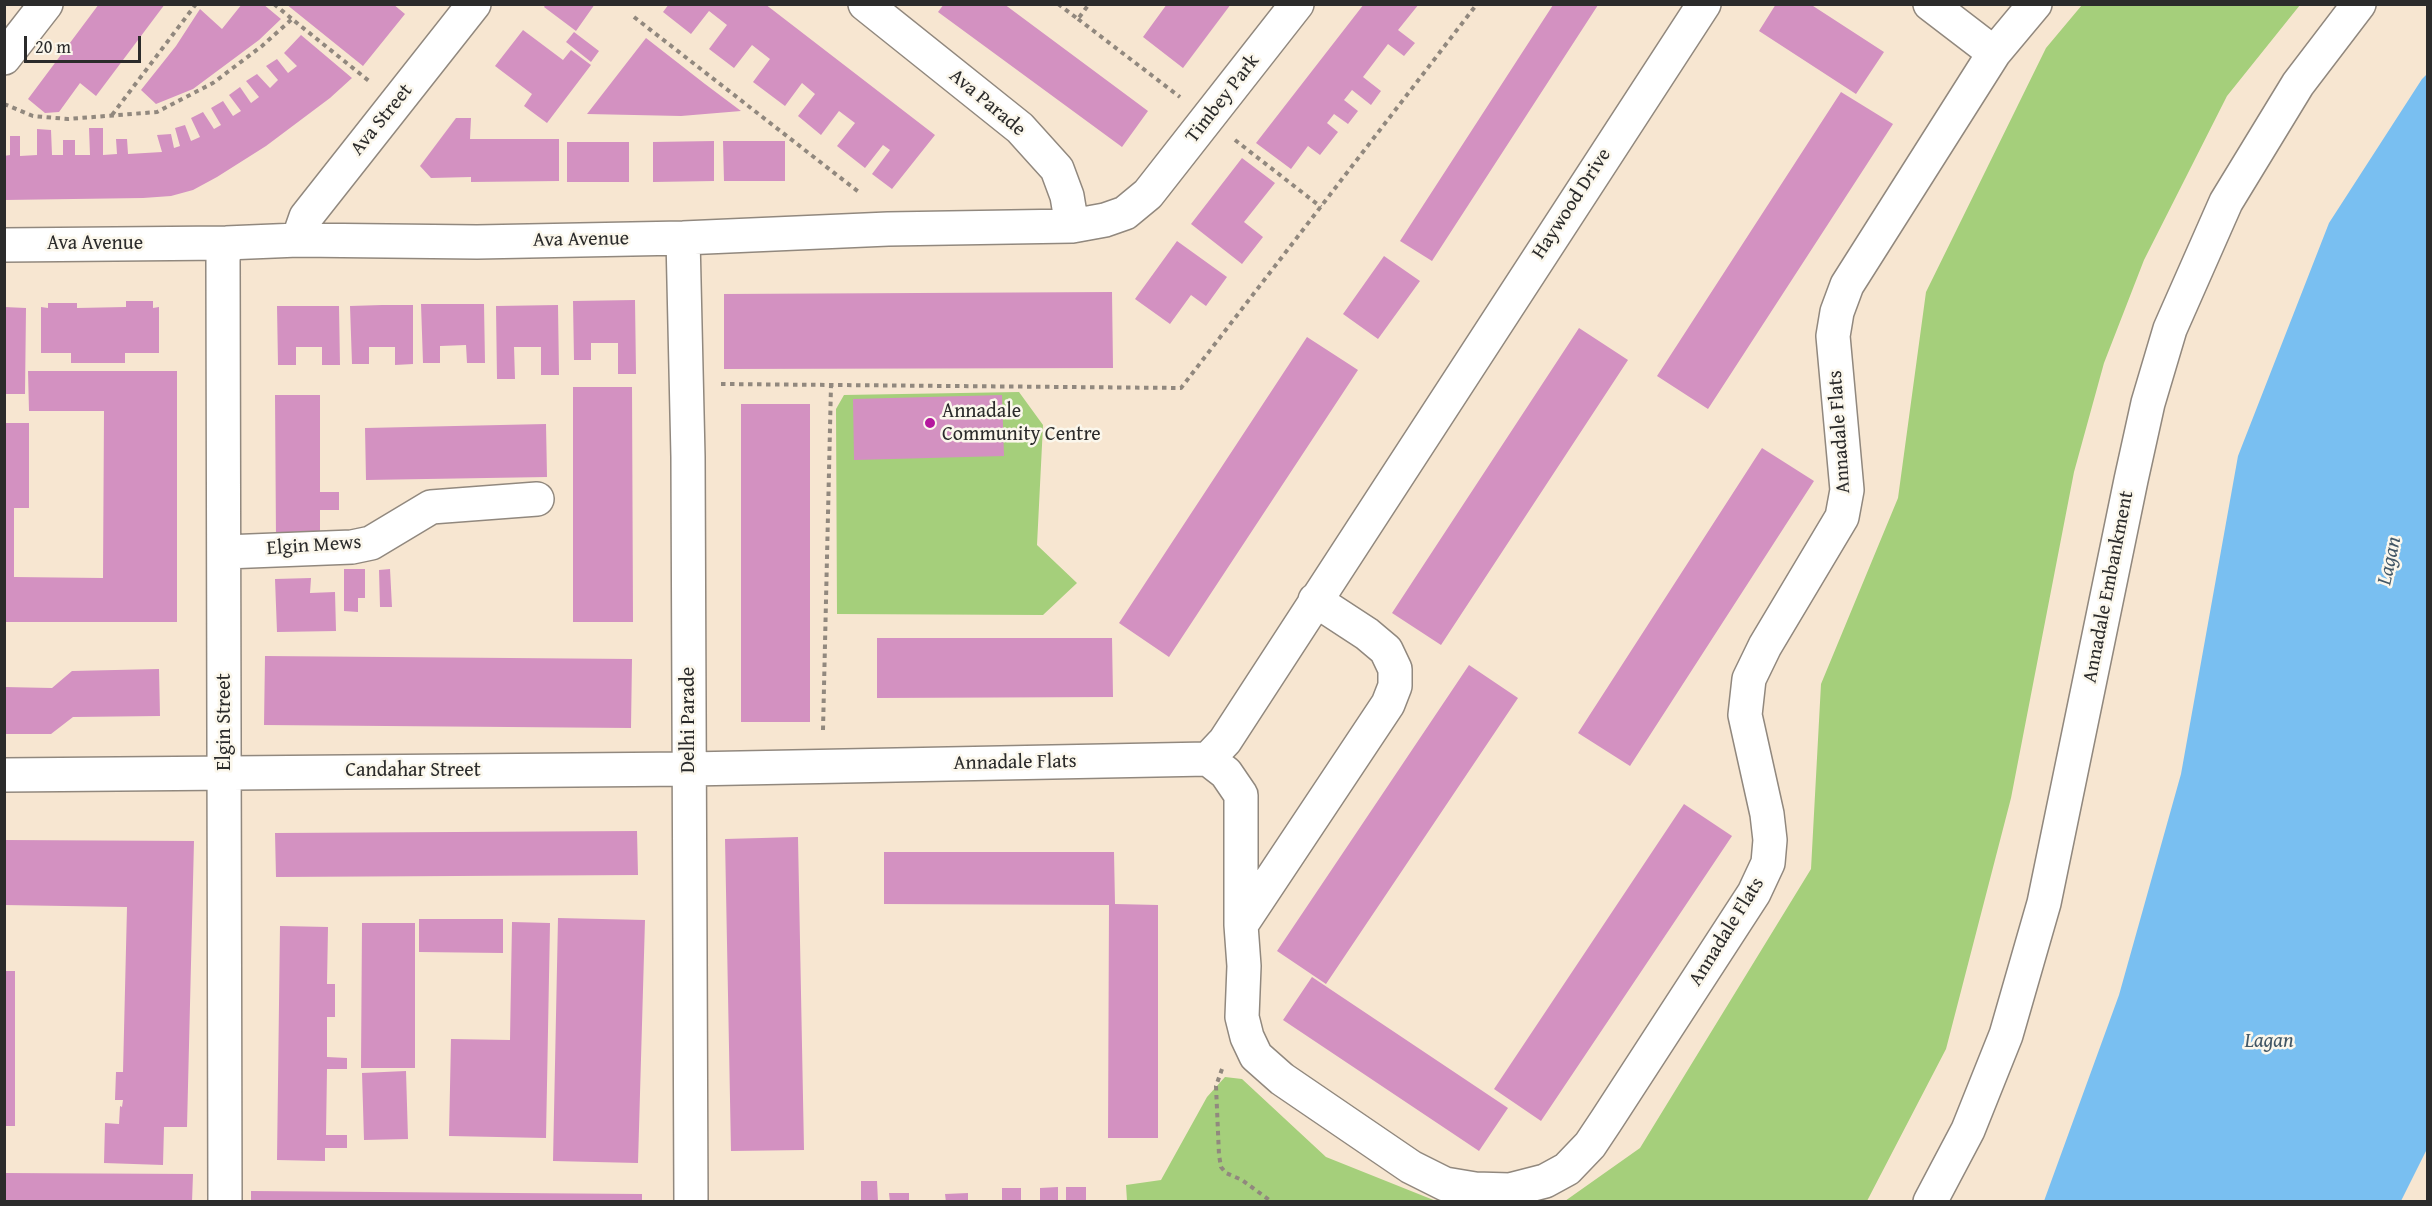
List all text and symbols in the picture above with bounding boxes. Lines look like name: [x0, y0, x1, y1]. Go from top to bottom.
scale bar: [27, 24, 144, 62]
text: 20 m: [35, 33, 71, 60]
street label: Timbey Park: [1181, 50, 1265, 148]
street label: Ava Parade: [944, 64, 1030, 142]
street label: Ava Street: [346, 79, 418, 161]
street label: Haywood Drive: [1527, 144, 1617, 264]
street label: Ava Avenue: [533, 227, 629, 253]
street label: Ava Avenue: [47, 232, 143, 256]
street label: Annadale Flats: [1824, 370, 1856, 494]
place label: Annadale Community Centre: [942, 400, 1101, 447]
marker: Annadale Community Centre: [923, 416, 937, 430]
street label: Annadale Embankment: [2079, 489, 2139, 685]
street label: Elgin Mews: [266, 531, 362, 561]
water label: Lagan: [2373, 534, 2407, 588]
street label: Delhi Parade: [677, 667, 701, 773]
street label: Elgin Street: [213, 673, 237, 771]
street label: Annadale Flats: [953, 750, 1077, 776]
street label: Candahar Street: [345, 759, 481, 783]
street label: Annadale Flats: [1684, 873, 1770, 991]
water label: Lagan: [2244, 1029, 2294, 1055]

